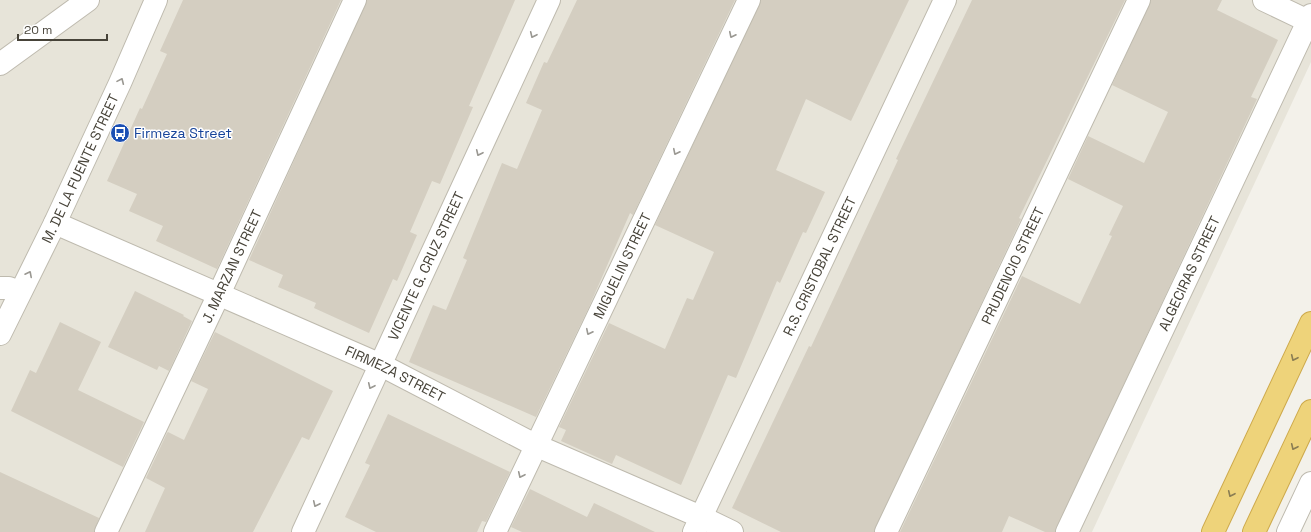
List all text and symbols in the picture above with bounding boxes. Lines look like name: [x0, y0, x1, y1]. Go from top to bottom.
scale bar: [18, 16, 107, 42]
text: 20 m: [24, 22, 52, 38]
one-way arrow: [530, 31, 538, 39]
one-way arrow: [729, 31, 737, 38]
one-way arrow: [116, 77, 124, 85]
street label: M. DE LA FUENTE STREET: [38, 91, 123, 246]
bus stop icon: Firmeza Street: [109, 122, 131, 144]
place label: Firmeza Street: [134, 124, 232, 142]
one-way arrow: [673, 148, 681, 156]
one-way arrow: [476, 149, 484, 157]
street label: VICENTE G. CRUZ STREET: [384, 189, 468, 343]
street label: R.S. CRISTOBAL STREET: [779, 193, 860, 339]
street label: PRUDENCIO STREET: [977, 204, 1048, 327]
street label: J. MARZAN STREET: [198, 207, 266, 326]
street label: MIGUELIN STREET: [589, 210, 655, 322]
street label: ALGECIRAS STREET: [1154, 213, 1224, 334]
one-way arrow: [24, 270, 32, 278]
one-way arrow: [586, 328, 594, 336]
street label: FIRMEZA STREET: [342, 341, 448, 406]
one-way arrow: [1291, 354, 1299, 362]
one-way arrow: [368, 382, 376, 389]
one-way arrow: [1291, 443, 1299, 450]
one-way arrow: [518, 471, 526, 478]
one-way arrow: [1228, 489, 1236, 497]
one-way arrow: [313, 499, 321, 507]

